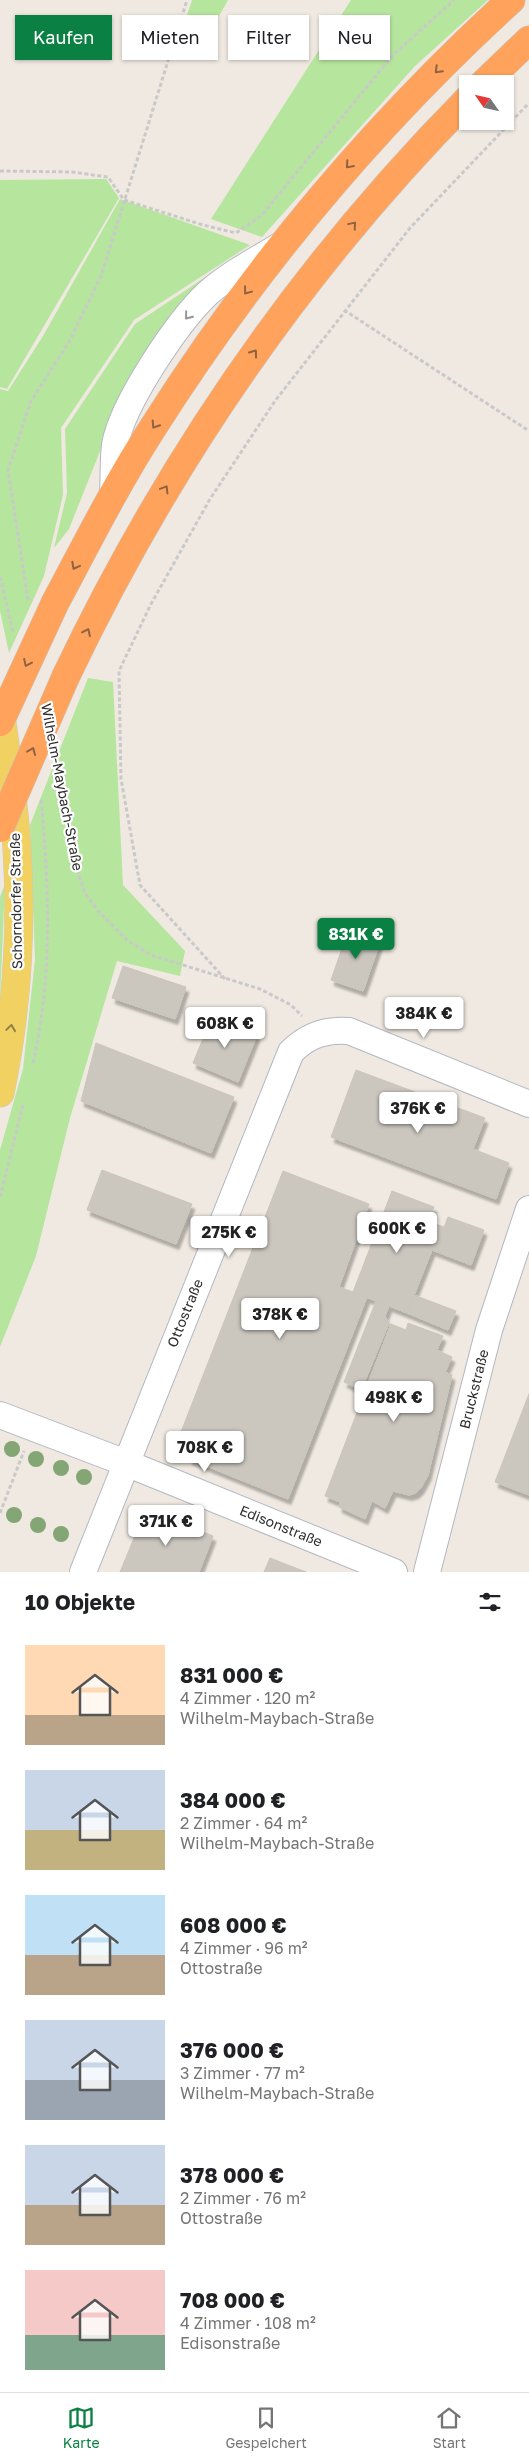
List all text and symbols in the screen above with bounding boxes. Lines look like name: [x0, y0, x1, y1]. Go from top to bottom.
chip: Kaufen: [15, 15, 112, 60]
chip: Mieten: [122, 15, 218, 60]
chip: Filter: [228, 15, 309, 60]
chip: Neu: [319, 15, 390, 60]
one-way arrow: [435, 64, 444, 73]
north arrow: [459, 75, 514, 130]
map controls: [459, 75, 514, 130]
one-way arrow: [346, 159, 355, 168]
one-way arrow: [347, 221, 356, 230]
one-way arrow: [244, 285, 252, 294]
one-way arrow: [186, 310, 194, 319]
one-way arrow: [248, 349, 257, 359]
one-way arrow: [151, 419, 161, 428]
one-way arrow: [158, 486, 168, 495]
one-way arrow: [71, 561, 81, 570]
one-way arrow: [81, 628, 91, 637]
one-way arrow: [23, 658, 33, 667]
street label: Wilhelm-Maybach-Straße: [38, 702, 87, 872]
one-way arrow: [26, 747, 36, 756]
street label: Schorndorfer Straße: [6, 833, 25, 969]
pin: 831K €: [315, 918, 397, 960]
text: 831K €: [328, 924, 384, 944]
pin: 384K €: [383, 996, 465, 1039]
text: 384K €: [396, 1003, 452, 1023]
pin: 608K €: [184, 1006, 266, 1049]
text: 608K €: [196, 1013, 254, 1033]
one-way arrow: [6, 1024, 16, 1033]
pin: 376K €: [377, 1092, 459, 1134]
text: 376K €: [390, 1098, 446, 1118]
pin: 600K €: [356, 1212, 438, 1254]
pin: 275K €: [188, 1216, 270, 1258]
text: 600K €: [368, 1218, 426, 1238]
text: 275K €: [201, 1222, 257, 1242]
street label: Ottostraße: [163, 1276, 206, 1350]
pin: 378K €: [239, 1298, 321, 1340]
text: 378K €: [252, 1304, 308, 1324]
street label: Bruckstraße: [455, 1347, 492, 1430]
pin: 498K €: [353, 1380, 435, 1423]
text: 498K €: [365, 1387, 423, 1407]
pin: 708K €: [164, 1430, 246, 1473]
text: 708K €: [177, 1437, 233, 1457]
street label: Edisonstraße: [237, 1501, 325, 1550]
pin: 371K €: [125, 1504, 207, 1547]
text: 371K €: [139, 1511, 193, 1531]
icon: filters: [476, 1588, 504, 1616]
text: 10 Objekte: [25, 1589, 135, 1615]
text: 831 000 €: [180, 1662, 283, 1688]
icon: home: [65, 1665, 125, 1725]
text: 4 Zimmer · 120 m²: [180, 1688, 315, 1708]
text: Wilhelm-Maybach-Straße: [180, 1708, 374, 1728]
text: 384 000 €: [180, 1787, 286, 1813]
icon: home: [65, 1790, 125, 1850]
text: 2 Zimmer · 64 m²: [180, 1813, 307, 1833]
text: Wilhelm-Maybach-Straße: [180, 1833, 374, 1853]
text: 608 000 €: [180, 1912, 287, 1938]
icon: home: [65, 1915, 125, 1975]
text: 4 Zimmer · 96 m²: [180, 1938, 308, 1958]
text: Ottostraße: [180, 1958, 263, 1978]
text: 376 000 €: [180, 2037, 284, 2063]
icon: home: [65, 2040, 125, 2100]
text: 3 Zimmer · 77 m²: [180, 2063, 305, 2083]
text: Wilhelm-Maybach-Straße: [180, 2083, 374, 2103]
text: 378 000 €: [180, 2162, 284, 2188]
icon: home: [65, 2165, 125, 2225]
text: 2 Zimmer · 76 m²: [180, 2188, 306, 2208]
text: Ottostraße: [180, 2208, 263, 2228]
text: 708 000 €: [180, 2287, 285, 2313]
icon: home: [65, 2290, 125, 2350]
text: 4 Zimmer · 108 m²: [180, 2313, 316, 2333]
text: Edisonstraße: [180, 2333, 280, 2353]
tab: Karte: [63, 2404, 100, 2451]
tab: Gespeichert: [225, 2404, 307, 2451]
tab: Start: [433, 2404, 466, 2451]

